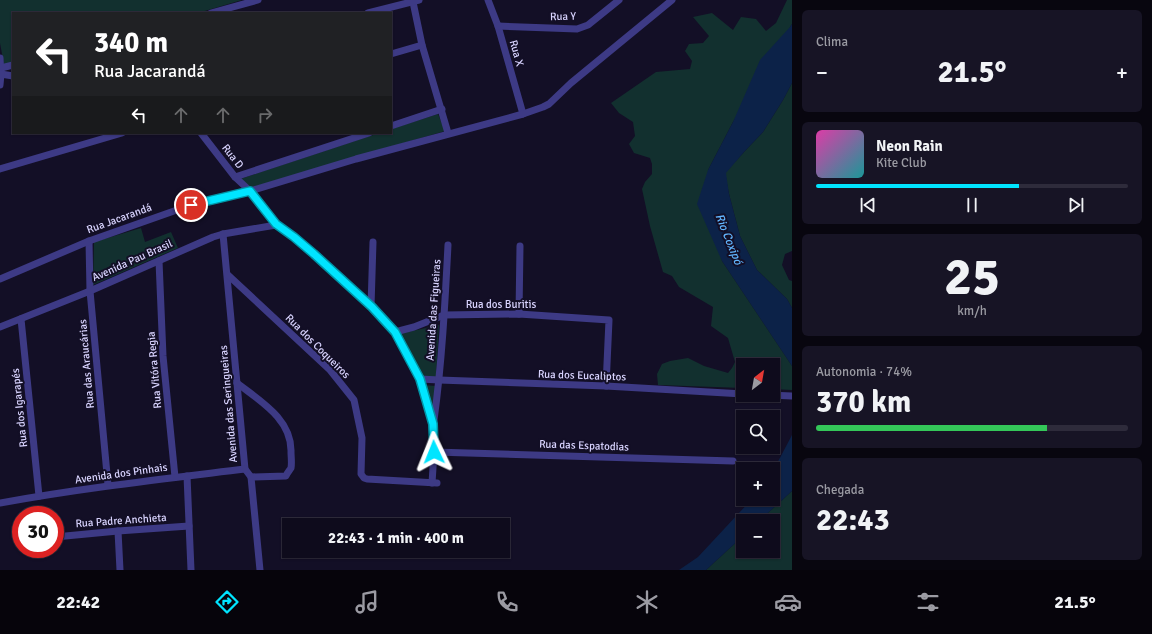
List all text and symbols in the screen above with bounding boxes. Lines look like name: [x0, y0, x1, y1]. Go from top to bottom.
street label: Rua Y: [550, 10, 577, 23]
text: 340 m: [94, 26, 168, 60]
icon: left: [28, 28, 80, 80]
text: Clima: [816, 34, 848, 50]
street label: Rua X: [507, 38, 527, 68]
text: 21.5°: [937, 54, 1007, 91]
text: −: [816, 59, 828, 86]
text: +: [1116, 59, 1128, 86]
text: Rua Jacarandá: [94, 60, 206, 82]
icon: left: [128, 104, 150, 126]
icon: ahead: [170, 104, 192, 126]
icon: ahead: [212, 104, 234, 126]
icon: right: [254, 104, 276, 126]
text: Neon Rain: [876, 137, 943, 155]
street label: Rua D: [219, 141, 246, 171]
text: Kite Club: [876, 155, 927, 171]
pin: [174, 188, 208, 222]
icon: arrive: [180, 194, 202, 216]
icon: previous: [857, 194, 879, 216]
icon: pause: [961, 194, 983, 216]
icon: next: [1065, 194, 1087, 216]
street label: Rua Jacarandá: [85, 201, 154, 236]
water label: Rio Coxipó: [711, 211, 746, 268]
street label: Avenida Pau Brasil: [90, 237, 175, 284]
text: 25: [944, 245, 1000, 309]
street label: Avenida das Figueiras: [423, 259, 444, 361]
street label: Rua dos Buritis: [466, 298, 537, 311]
text: km/h: [957, 303, 987, 319]
street label: Rua dos Coqueiros: [283, 311, 353, 382]
street label: Rua das Araucárias: [76, 319, 97, 409]
street label: Rua Vitóra Regia: [145, 330, 164, 409]
street label: Avenida das Seringueiras: [217, 345, 240, 463]
north arrow: [736, 358, 780, 402]
map controls: [736, 358, 780, 558]
text: Autonomia · 74%: [816, 364, 912, 380]
street label: Rua dos Eucaliptos: [538, 367, 627, 384]
street label: Rua dos Igarapés: [9, 368, 30, 448]
text: 370 km: [816, 384, 911, 421]
button: search: [736, 410, 780, 454]
position arrow: [413, 431, 455, 473]
street label: Rua das Espatodias: [539, 437, 629, 454]
street label: Avenida dos Pinhais: [74, 461, 168, 486]
button: +: [736, 462, 780, 506]
text: Chegada: [816, 482, 864, 498]
text: 22:43: [816, 502, 890, 539]
speed limit sign: 30: [12, 506, 64, 558]
street label: Rua Padre Anchieta: [75, 511, 167, 530]
button: −: [736, 514, 780, 558]
text: 22:43 · 1 min · 400 m: [328, 529, 464, 547]
icon: directions: [213, 588, 241, 616]
icon: music: [353, 588, 381, 616]
icon: phone: [493, 588, 521, 616]
icon: climate: [633, 588, 661, 616]
icon: car: [774, 588, 802, 616]
icon: filters: [914, 588, 942, 616]
text: 22:42: [56, 591, 100, 613]
text: 21.5°: [1054, 591, 1096, 613]

